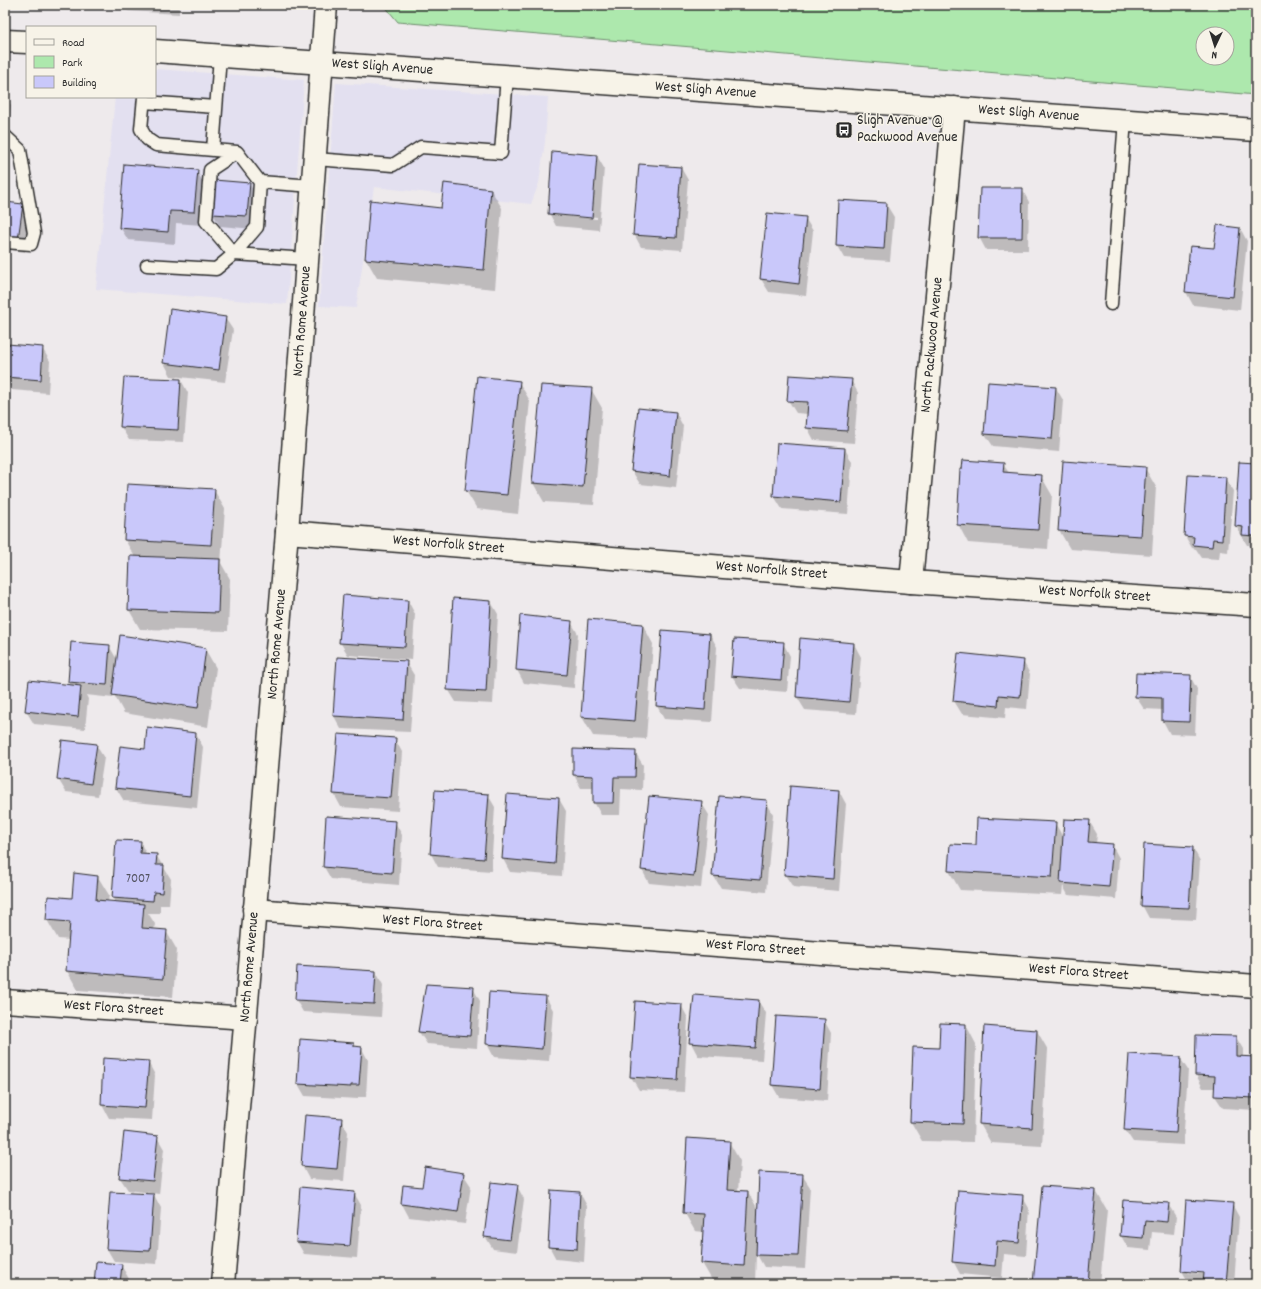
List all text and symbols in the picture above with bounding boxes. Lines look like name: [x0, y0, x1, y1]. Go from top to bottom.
legend: [26, 26, 156, 98]
north arrow: [1195, 26, 1235, 66]
text: Road: [62, 35, 84, 52]
text: N: [1211, 46, 1218, 62]
street label: West Sligh Avenue: [331, 53, 434, 82]
text: Park: [62, 55, 83, 72]
text: Building: [62, 75, 97, 92]
street label: West Sligh Avenue: [654, 76, 757, 105]
street label: West Sligh Avenue: [977, 99, 1081, 128]
place label: Sligh Avenue @ Packwood Avenue: [857, 110, 958, 149]
bus stop icon: Sligh Avenue @ Packwood Avenue: [834, 120, 854, 140]
street label: North Rome Avenue: [288, 265, 318, 377]
street label: North Packwood Avenue: [915, 276, 950, 414]
street label: West Norfolk Street: [392, 530, 506, 560]
street label: West Norfolk Street: [715, 555, 829, 586]
street label: West Norfolk Street: [1038, 580, 1152, 609]
street label: North Rome Avenue: [262, 588, 293, 701]
house number: 7007: [126, 870, 150, 889]
street label: West Flora Street: [382, 909, 484, 938]
street label: North Rome Avenue: [234, 911, 266, 1023]
street label: West Flora Street: [705, 933, 807, 963]
street label: West Flora Street: [1028, 958, 1130, 987]
street label: West Flora Street: [63, 994, 165, 1023]

